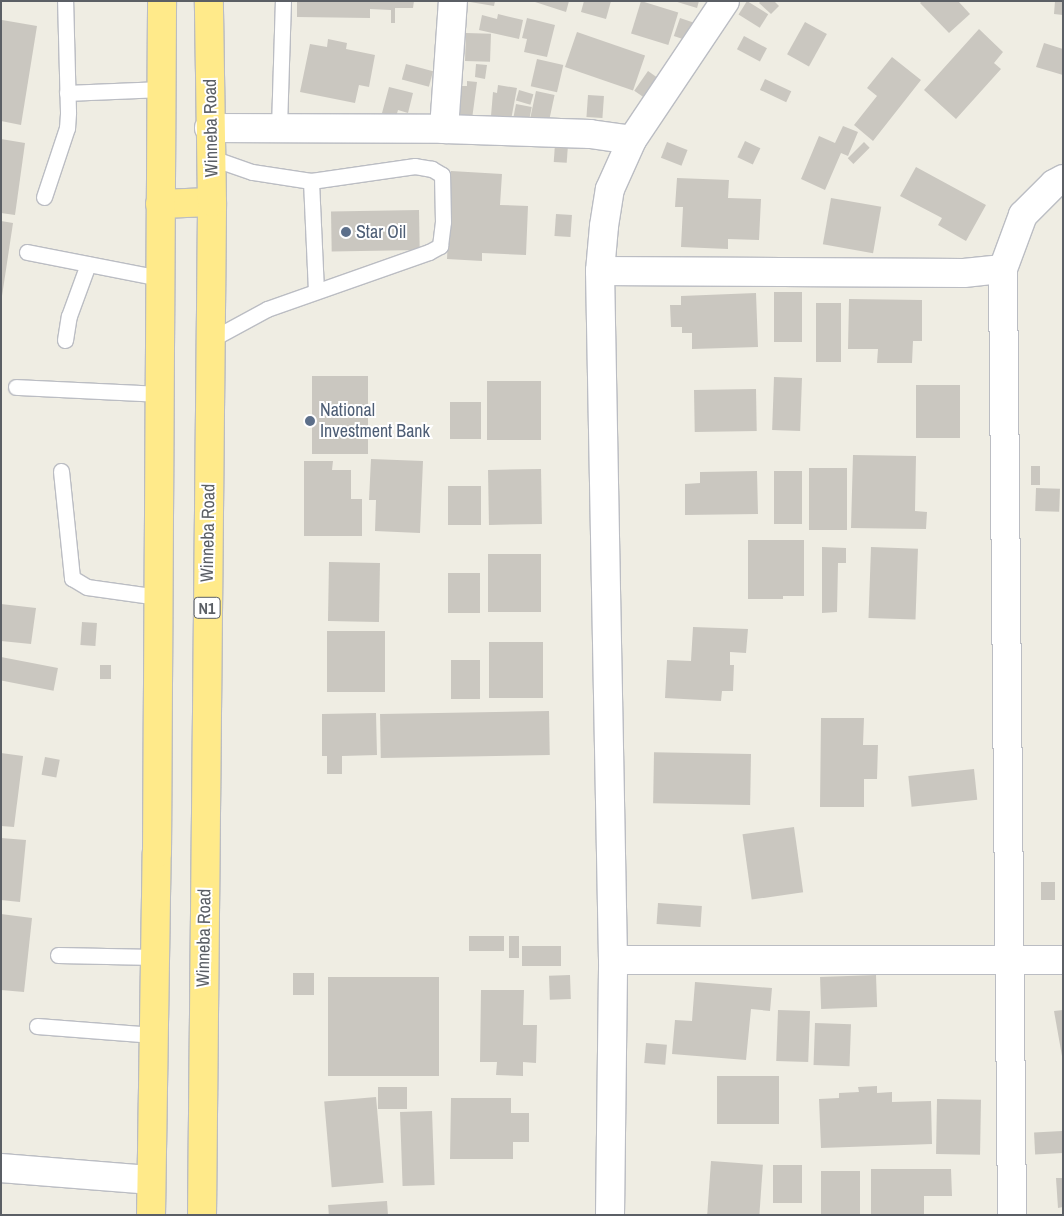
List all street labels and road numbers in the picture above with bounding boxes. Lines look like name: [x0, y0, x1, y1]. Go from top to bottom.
street label: Winneba Road: [199, 79, 223, 177]
street label: Winneba Road: [196, 484, 220, 582]
road number: N1: [193, 594, 221, 622]
street label: Winneba Road: [192, 889, 216, 987]

